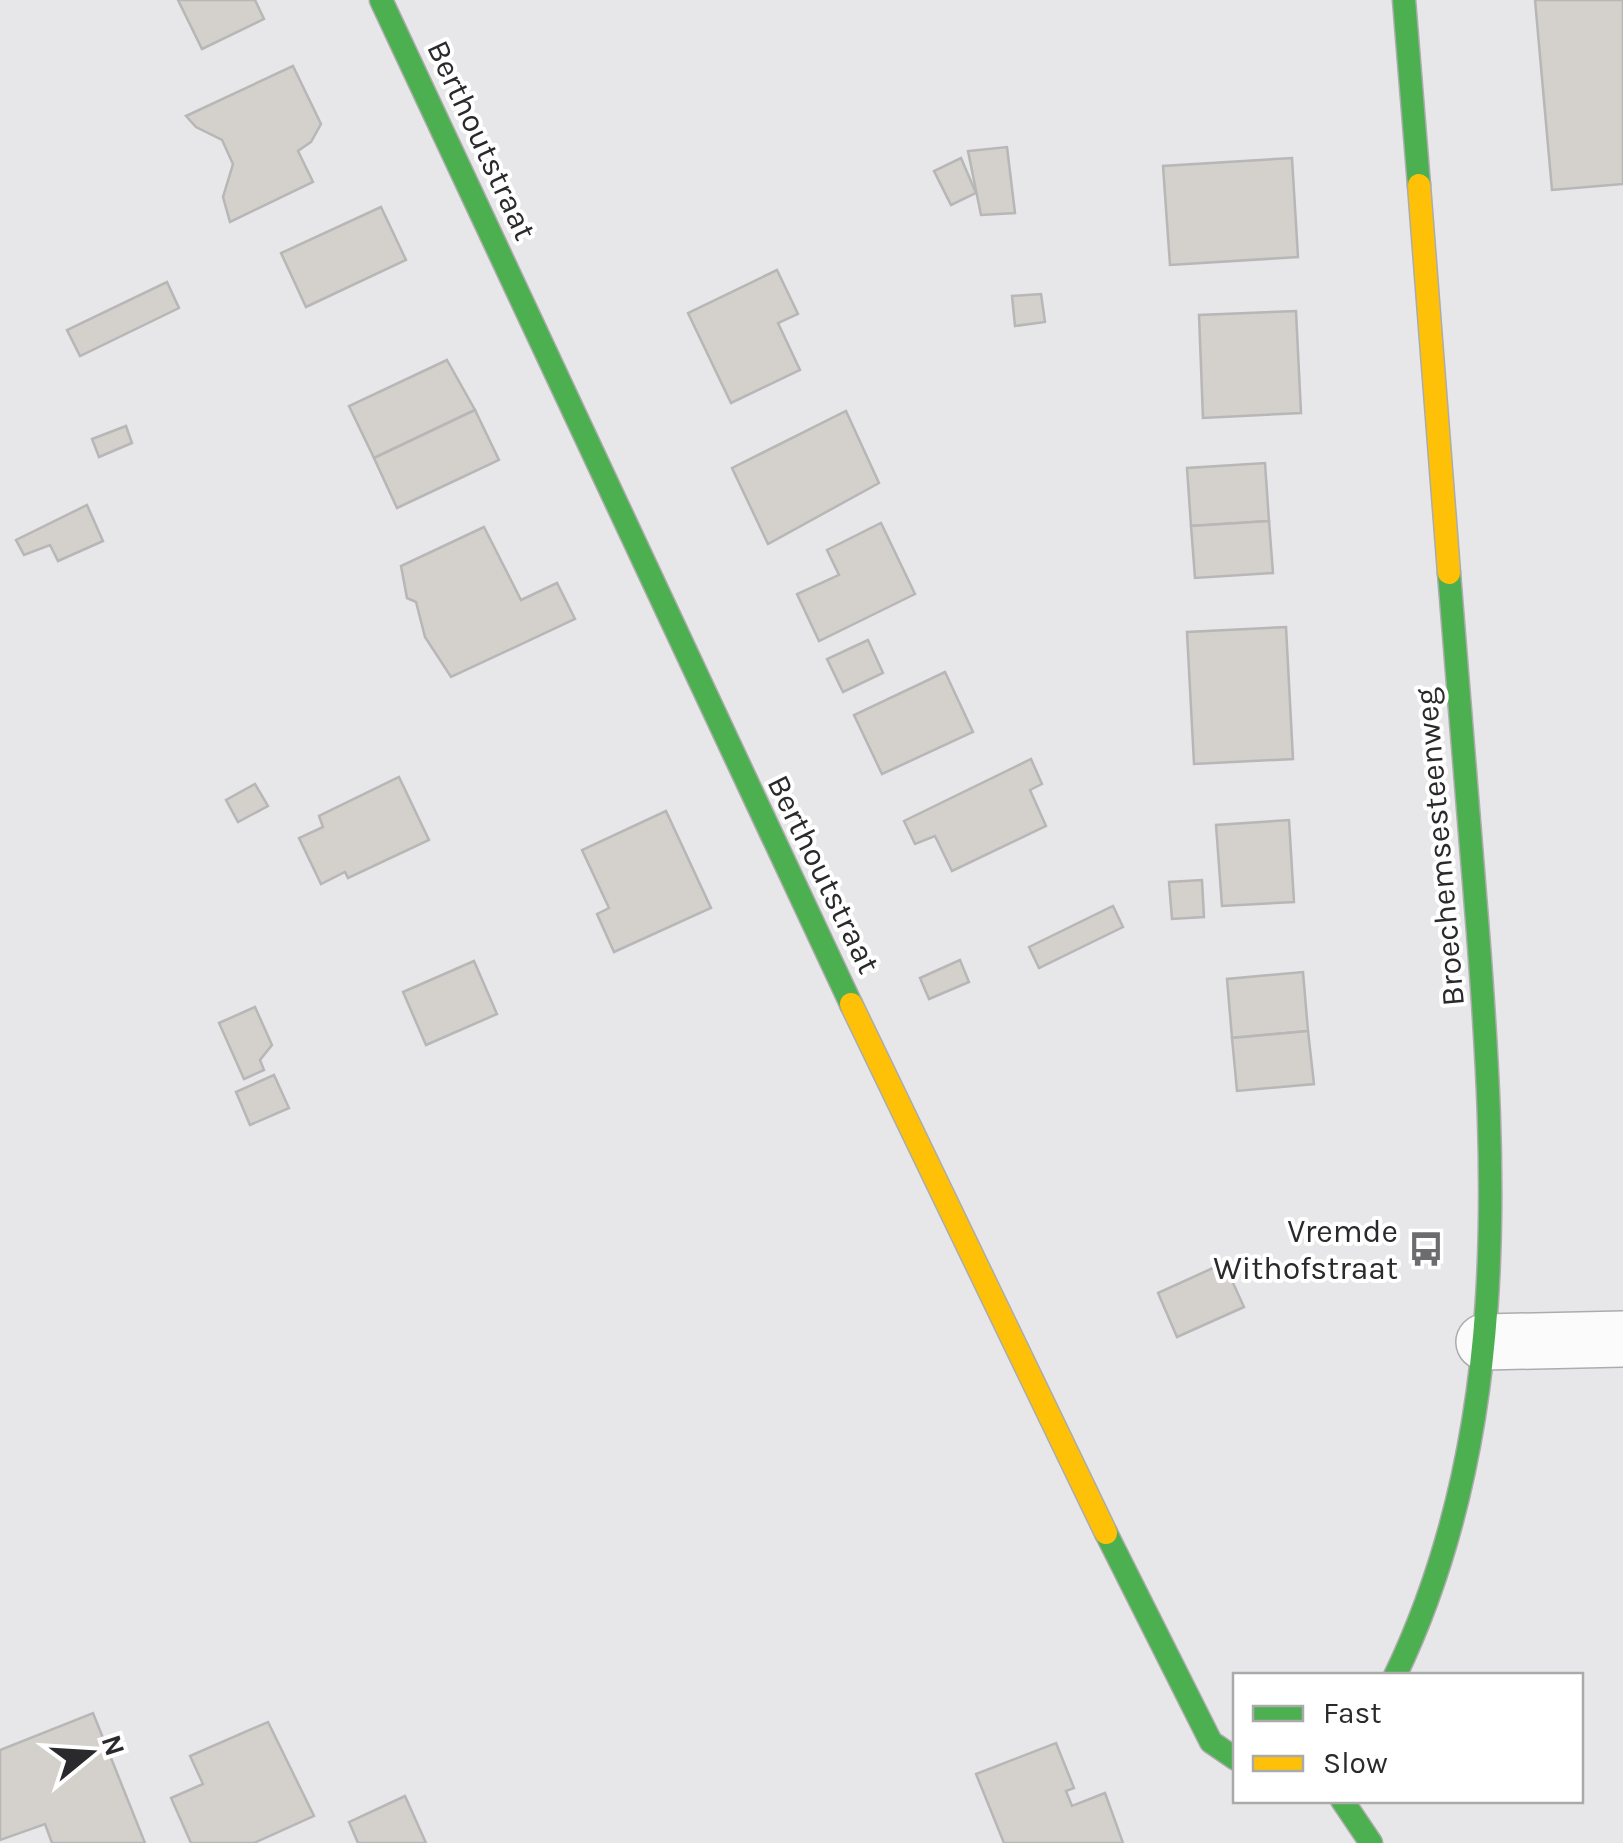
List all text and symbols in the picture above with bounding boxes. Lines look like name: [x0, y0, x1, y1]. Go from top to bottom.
street label: Berthoutstraat: [419, 35, 544, 246]
street label: Broechemsesteenweg: [1407, 686, 1472, 1008]
street label: Berthoutstraat: [760, 769, 887, 979]
place label: Vremde Withofstraat: [1213, 1213, 1398, 1287]
bus stop icon: Vremde Withofstraat: [1407, 1230, 1445, 1268]
legend: [1233, 1673, 1583, 1803]
text: Fast: [1323, 1695, 1382, 1731]
north arrow: [40, 1703, 140, 1803]
text: N: [95, 1731, 132, 1760]
text: Slow: [1323, 1745, 1388, 1781]

